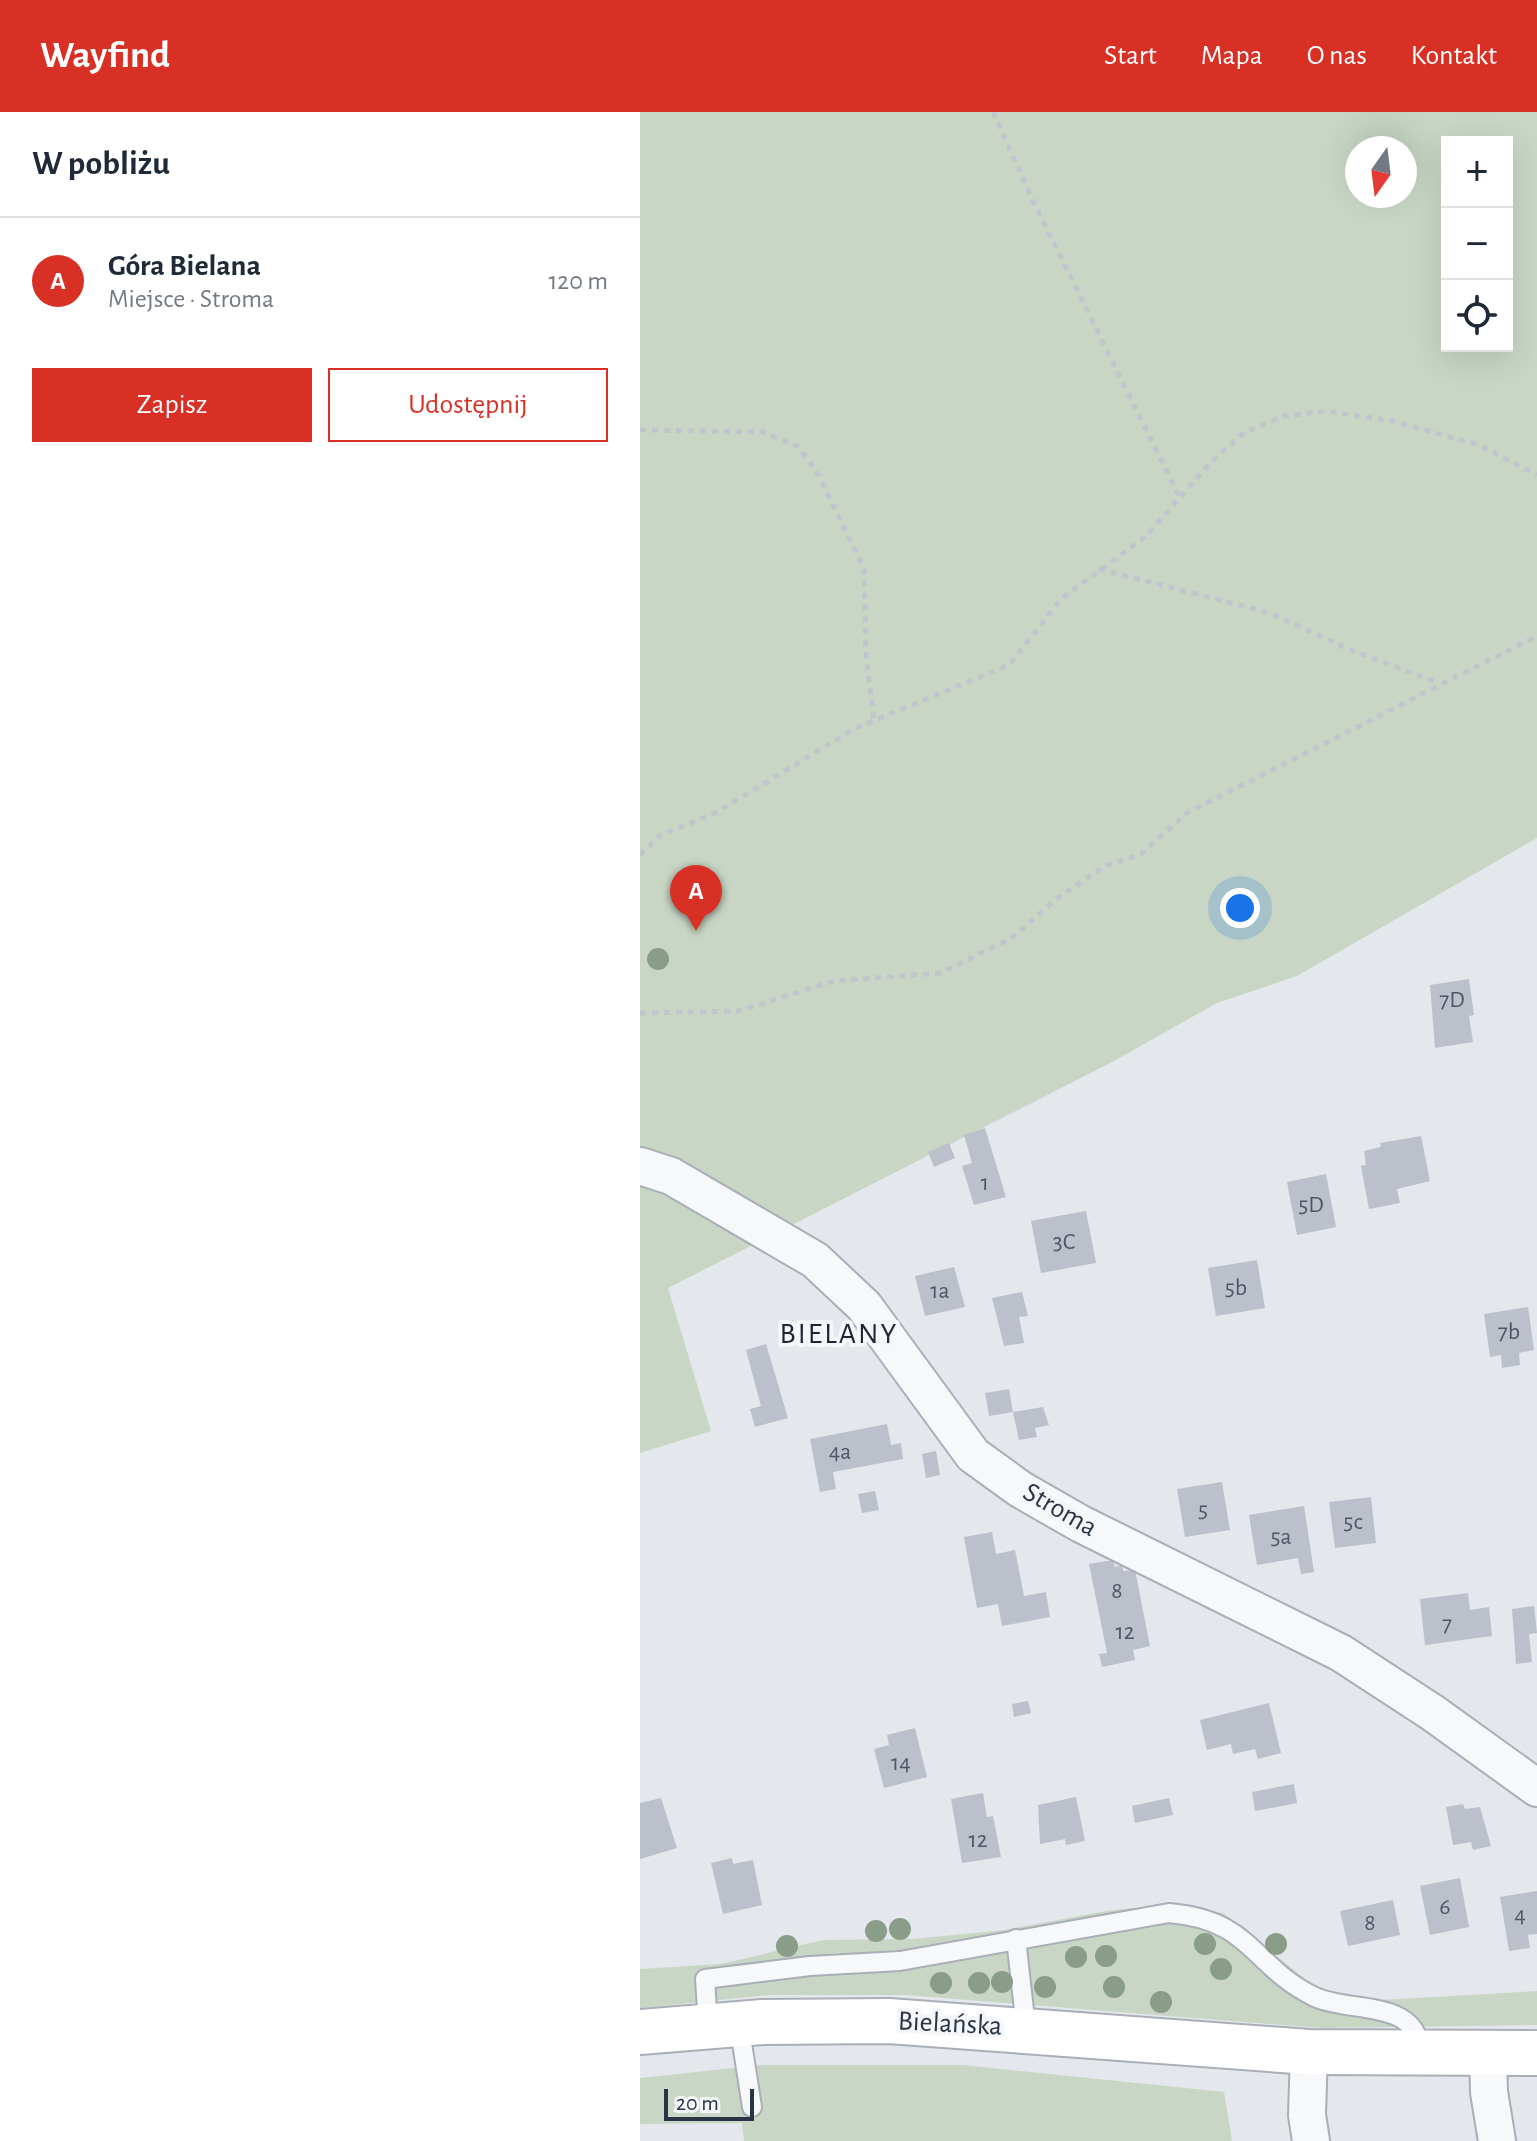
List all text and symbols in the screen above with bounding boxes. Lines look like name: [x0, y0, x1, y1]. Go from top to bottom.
text: Wayfind: [40, 37, 170, 75]
text: Start: [1104, 42, 1157, 70]
text: Mapa: [1201, 42, 1263, 70]
text: O nas: [1307, 42, 1367, 70]
text: Kontakt: [1411, 42, 1497, 70]
north arrow: [1345, 136, 1417, 208]
map controls: [1441, 136, 1513, 352]
button: +: [1441, 136, 1513, 208]
text: W pobliżu: [32, 147, 170, 181]
button: −: [1441, 208, 1513, 280]
text: Góra Bielana: [108, 251, 261, 281]
text: A: [50, 268, 66, 294]
text: 120 m: [548, 268, 608, 294]
button: locate: [1441, 280, 1513, 352]
text: Miejsce · Stroma: [108, 286, 274, 312]
button: Zapisz: [32, 368, 312, 442]
button: Udostępnij: [328, 368, 608, 442]
pin: A: [670, 865, 722, 931]
your location: [1220, 888, 1260, 928]
house number: 7D: [1439, 988, 1465, 1012]
house number: 1: [981, 1171, 989, 1195]
house number: 5D: [1298, 1193, 1324, 1217]
house number: 3C: [1053, 1230, 1075, 1254]
house number: 5b: [1225, 1276, 1247, 1300]
house number: 1a: [930, 1279, 950, 1303]
district label: BIELANY: [780, 1319, 898, 1349]
house number: 7b: [1498, 1320, 1520, 1344]
house number: 4a: [829, 1440, 851, 1464]
street label: Stroma: [1018, 1478, 1102, 1542]
house number: 5: [1198, 1498, 1208, 1522]
house number: 5c: [1343, 1510, 1363, 1534]
house number: 5a: [1270, 1525, 1292, 1549]
house number: 8: [1111, 1579, 1123, 1603]
house number: 7: [1442, 1612, 1452, 1636]
house number: 12: [1115, 1620, 1135, 1644]
house number: 14: [891, 1751, 911, 1775]
house number: 12: [968, 1828, 988, 1852]
house number: 6: [1439, 1895, 1451, 1919]
house number: 4: [1514, 1903, 1526, 1927]
house number: 8: [1364, 1911, 1376, 1935]
street label: Bielańska: [897, 2007, 1003, 2041]
scale bar: [664, 2085, 754, 2121]
text: 20 m: [676, 2092, 719, 2114]

